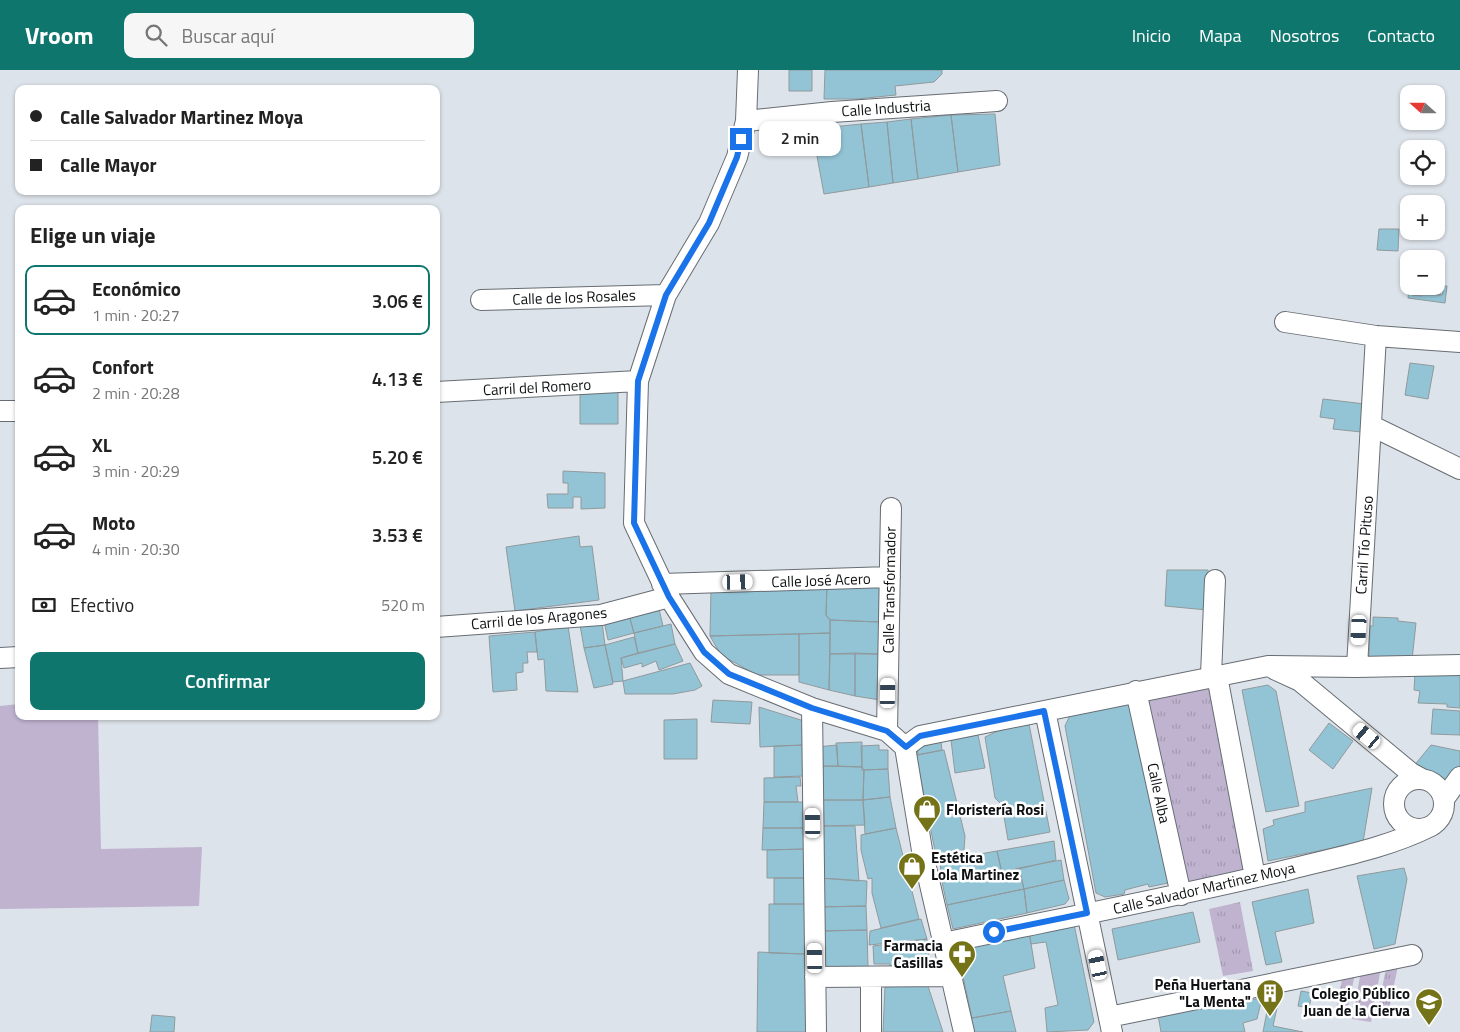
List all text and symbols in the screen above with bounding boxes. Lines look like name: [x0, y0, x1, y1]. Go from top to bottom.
search box: [124, 13, 474, 58]
text: Vroom: [25, 17, 94, 53]
icon: search: [142, 21, 170, 49]
text: Buscar aquí: [182, 21, 275, 50]
text: Inicio: [1132, 22, 1171, 49]
text: Mapa: [1199, 22, 1242, 49]
text: Nosotros: [1270, 22, 1339, 49]
text: Contacto: [1367, 22, 1435, 49]
north arrow: [1400, 85, 1445, 130]
map controls: [1400, 85, 1445, 295]
street label: Calle Industria: [841, 93, 932, 123]
text: Calle Salvador Martinez Moya: [60, 102, 303, 131]
callout: 2 min: [758, 122, 841, 156]
text: 2 min: [781, 126, 819, 150]
route end: [730, 128, 752, 150]
button: locate: [1400, 140, 1445, 185]
text: Calle Mayor: [60, 150, 157, 179]
button: +: [1400, 195, 1445, 240]
text: Elige un viaje: [30, 218, 156, 252]
button: −: [1400, 250, 1445, 295]
text: Económico: [92, 274, 181, 303]
icon: car: [32, 278, 77, 323]
street label: Calle de los Rosales: [512, 283, 636, 311]
text: 3.06 €: [372, 286, 423, 315]
text: 1 min · 20:27: [92, 303, 180, 327]
text: Confort: [92, 352, 154, 381]
icon: car: [32, 356, 77, 401]
text: 4.13 €: [372, 364, 423, 393]
street label: Carril del Romero: [482, 373, 592, 401]
text: 2 min · 20:28: [92, 381, 180, 405]
text: XL: [92, 430, 112, 459]
icon: car: [32, 434, 77, 479]
text: 5.20 €: [372, 442, 423, 471]
text: 3 min · 20:29: [92, 459, 180, 483]
street label: Carril Tío Pituso: [1349, 495, 1379, 595]
text: Moto: [92, 508, 135, 537]
icon: car: [32, 512, 77, 557]
text: 3.53 €: [372, 520, 423, 549]
street label: Calle Transformador: [876, 526, 902, 654]
text: 4 min · 20:30: [92, 537, 180, 561]
street label: Calle José Acero: [771, 567, 871, 593]
car: [722, 574, 753, 590]
text: Efectivo: [70, 590, 134, 619]
icon: cash: [30, 591, 58, 619]
text: 520 m: [381, 593, 425, 617]
street label: Carril de los Aragones: [470, 601, 608, 635]
car: [1350, 615, 1367, 645]
button: Confirmar: [30, 652, 425, 710]
car: [880, 678, 895, 708]
car: [1350, 721, 1383, 751]
street label: Calle Alba: [1141, 761, 1177, 826]
shop icon: Floristería Rosi: [912, 794, 942, 833]
place label: Floristería Rosi: [946, 798, 1044, 821]
car: [805, 808, 820, 838]
place label: Estética Lola Martinez: [931, 846, 1019, 886]
shop icon: Estética Lola Martinez: [897, 851, 927, 890]
street label: Calle Salvador Martinez Moya: [1111, 856, 1298, 920]
route start: [983, 921, 1005, 943]
place label: Farmacia Casillas: [884, 934, 943, 974]
pharmacy icon: Farmacia Casillas: [947, 939, 977, 978]
car: [807, 943, 822, 973]
car: [1087, 949, 1108, 981]
place label: Peña Huertana "La Menta": [1154, 973, 1251, 1013]
building icon: Peña Huertana "La Menta": [1255, 978, 1285, 1017]
place label: Colegio Público Juan de la Cierva: [1303, 982, 1410, 1022]
school or university icon: Colegio Público Juan de la Cierva: [1414, 987, 1444, 1026]

